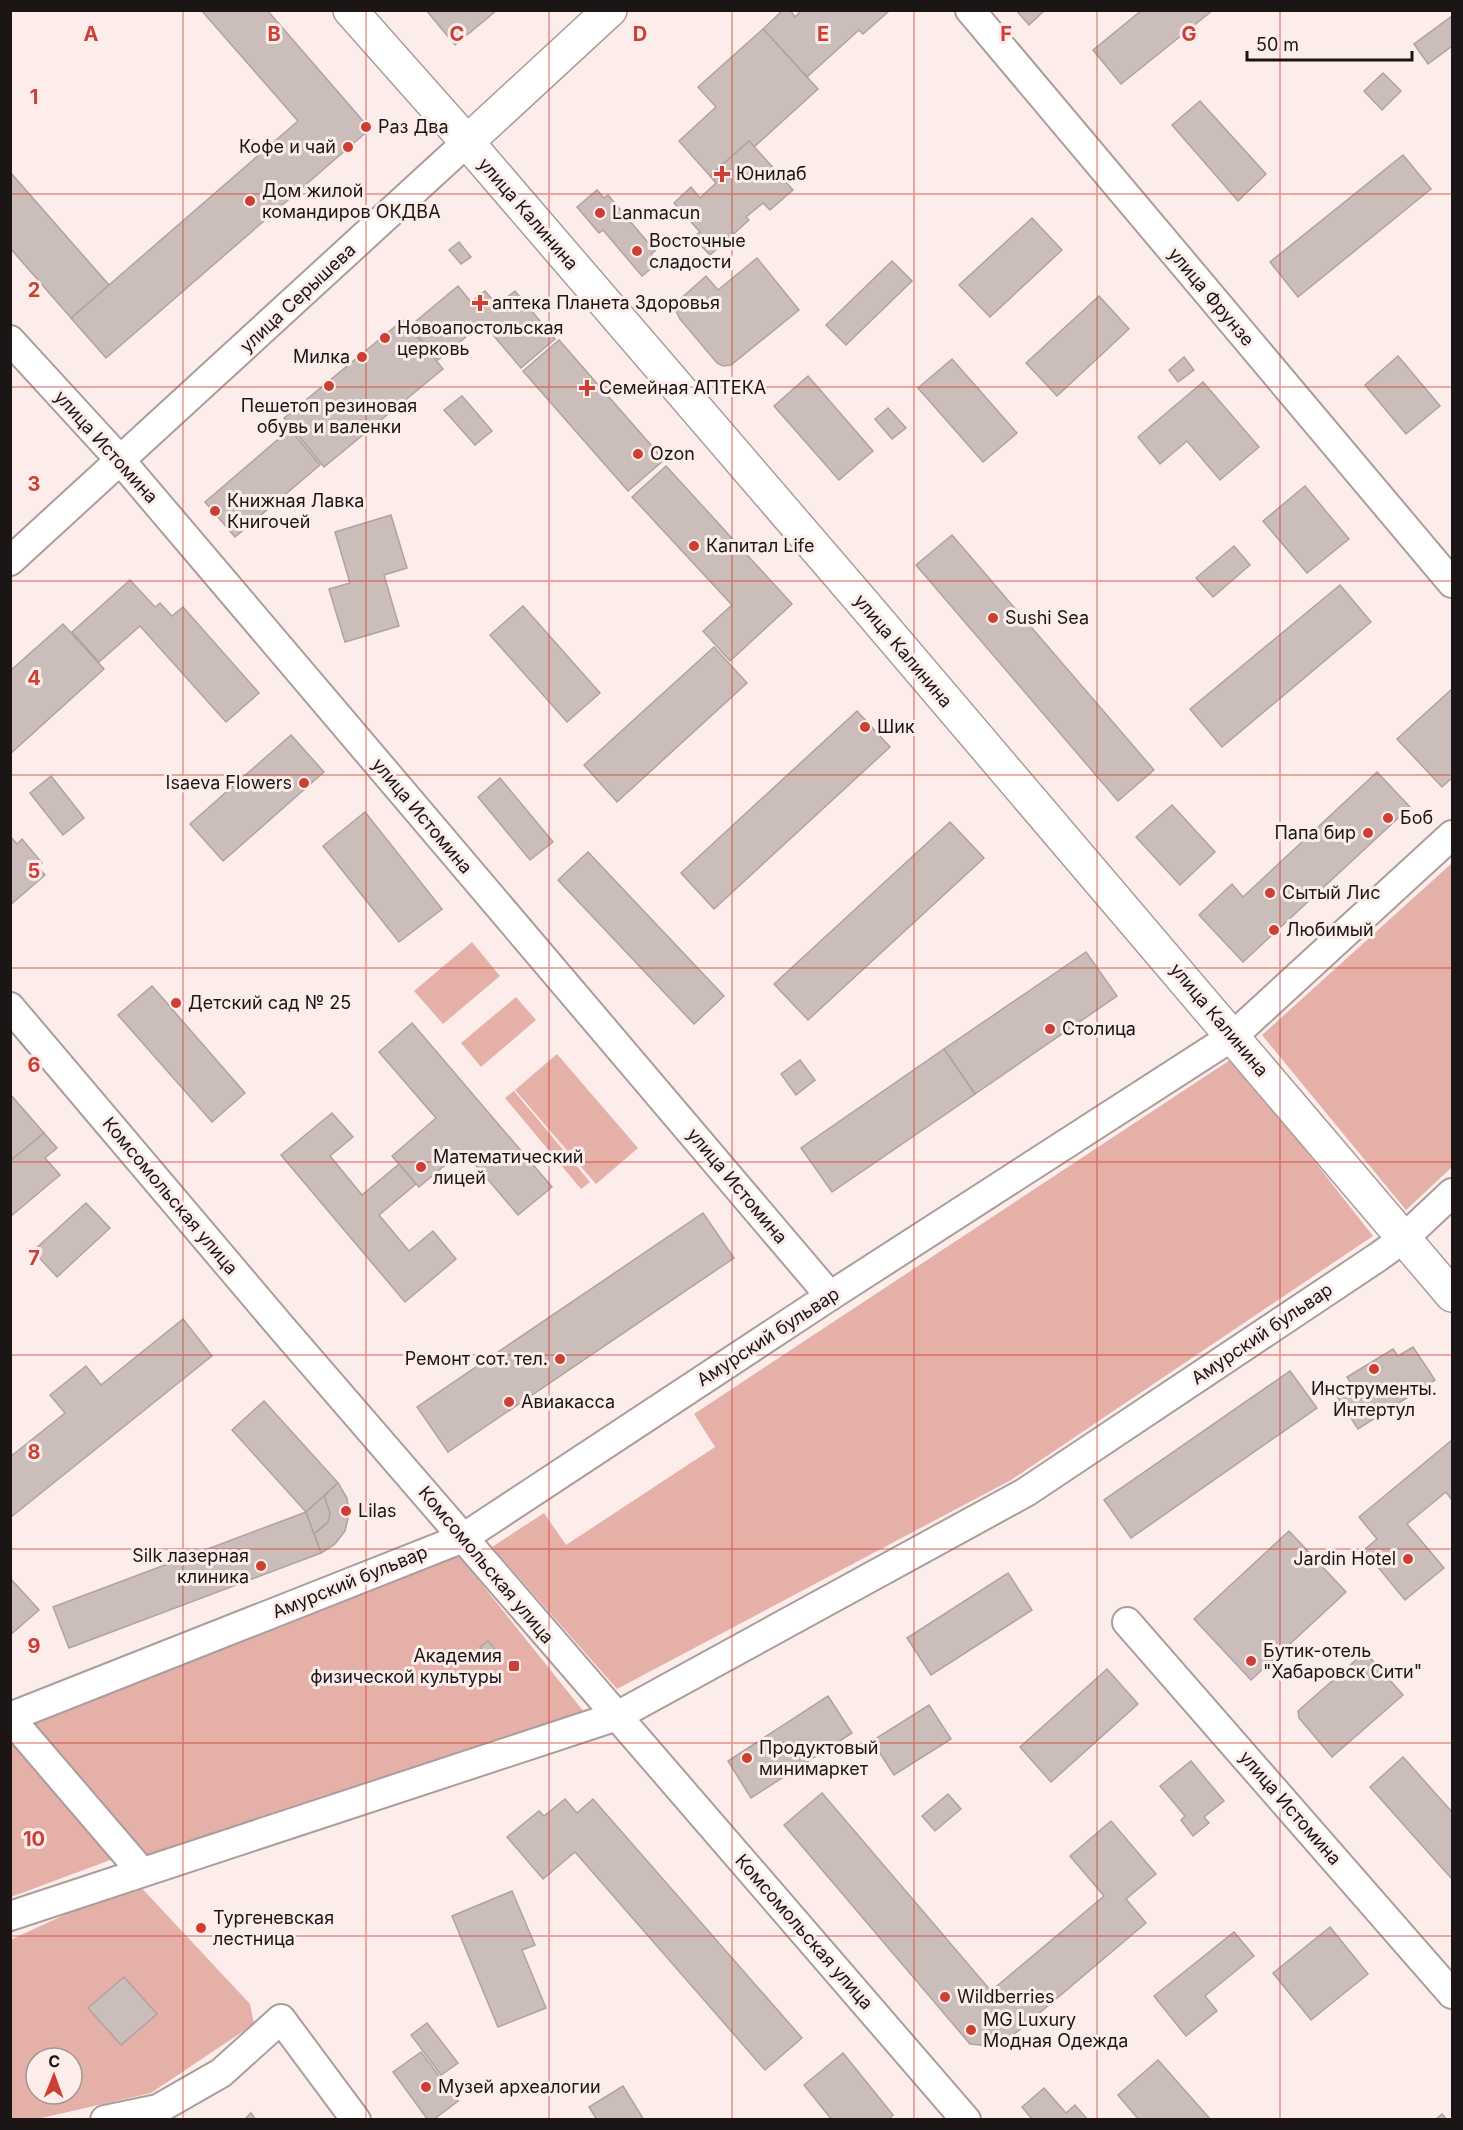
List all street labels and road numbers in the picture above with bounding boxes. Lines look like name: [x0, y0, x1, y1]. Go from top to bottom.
street label: улица Калинина: [474, 153, 583, 274]
street label: улица Серышева: [236, 239, 360, 356]
street label: улица Фрунзе: [1164, 243, 1259, 350]
street label: улица Истомина: [50, 386, 162, 507]
street label: улица Калинина: [850, 590, 957, 712]
street label: улица Истомина: [368, 754, 477, 878]
street label: улица Калинина: [1166, 959, 1273, 1081]
street label: Комсомольская улица: [99, 1113, 242, 1278]
street label: улица Истомина: [683, 1124, 792, 1248]
street label: Амурский бульвар: [1187, 1279, 1336, 1389]
street label: Амурский бульвар: [693, 1283, 843, 1390]
street label: Комсомольская улица: [415, 1482, 558, 1647]
street label: Амурский бульвар: [269, 1541, 430, 1622]
street label: улица Истомина: [1235, 1746, 1346, 1869]
street label: Комсомольская улица: [731, 1850, 877, 2013]

